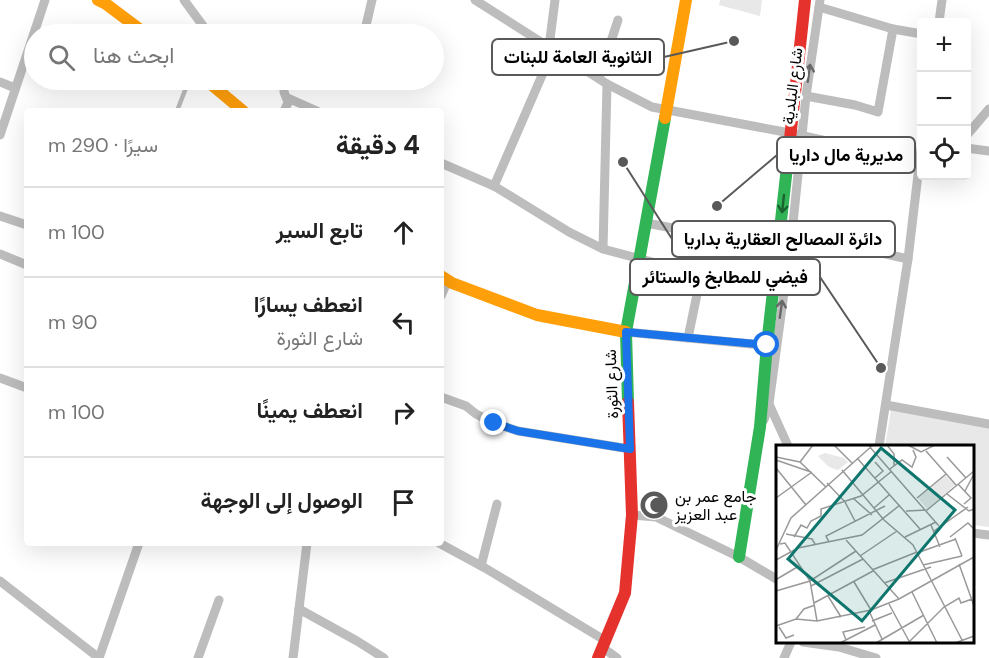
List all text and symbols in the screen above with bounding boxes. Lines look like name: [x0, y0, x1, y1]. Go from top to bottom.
map controls: [917, 18, 971, 180]
button: +: [917, 18, 971, 72]
search box: [24, 24, 444, 90]
callout: الثانوية العامة للبنات: [492, 39, 664, 75]
icon: search: [45, 41, 78, 74]
text: ابحث هنا: [93, 41, 174, 70]
text: الثانوية العامة للبنات: [504, 45, 652, 69]
street label: شارع البلدية: [777, 46, 809, 126]
one-way arrow: [804, 64, 815, 84]
button: −: [917, 72, 971, 126]
button: locate: [917, 126, 971, 180]
text: 4 دقيقة: [336, 128, 420, 162]
text: سيرًا · 290 m: [48, 132, 158, 158]
callout: مديرية مال داريا: [777, 137, 915, 173]
text: مديرية مال داريا: [789, 143, 903, 167]
one-way arrow: [777, 194, 788, 214]
text: تابع السير: [276, 216, 363, 245]
icon: ahead: [387, 216, 420, 249]
text: 100 m: [48, 219, 105, 245]
callout: دائرة المصالح العقارية بداريا: [672, 221, 895, 257]
text: دائرة المصالح العقارية بداريا: [684, 227, 882, 251]
callout: فيضي للمطابخ والستائر: [630, 259, 820, 295]
text: فيضي للمطابخ والستائر: [641, 265, 808, 292]
text: انعطف يسارًا: [254, 290, 363, 319]
one-way arrow: [776, 299, 787, 319]
icon: left: [387, 306, 420, 339]
text: 90 m: [48, 309, 97, 335]
text: شارع الثورة: [276, 325, 363, 351]
route start: [753, 331, 779, 357]
street label: شارع الثورة: [600, 349, 624, 419]
text: انعطف يمينًا: [256, 396, 363, 425]
icon: right: [387, 396, 420, 429]
text: 100 m: [48, 399, 105, 425]
route end: [480, 409, 506, 435]
inset map: [776, 445, 974, 643]
text: الوصول إلى الوجهة: [201, 486, 363, 515]
icon: arrive: [387, 486, 420, 519]
place label: جامع عمر بن عبد العزيز: [674, 486, 757, 525]
mosque icon: جامع عمر بن عبد العزيز: [638, 489, 670, 521]

